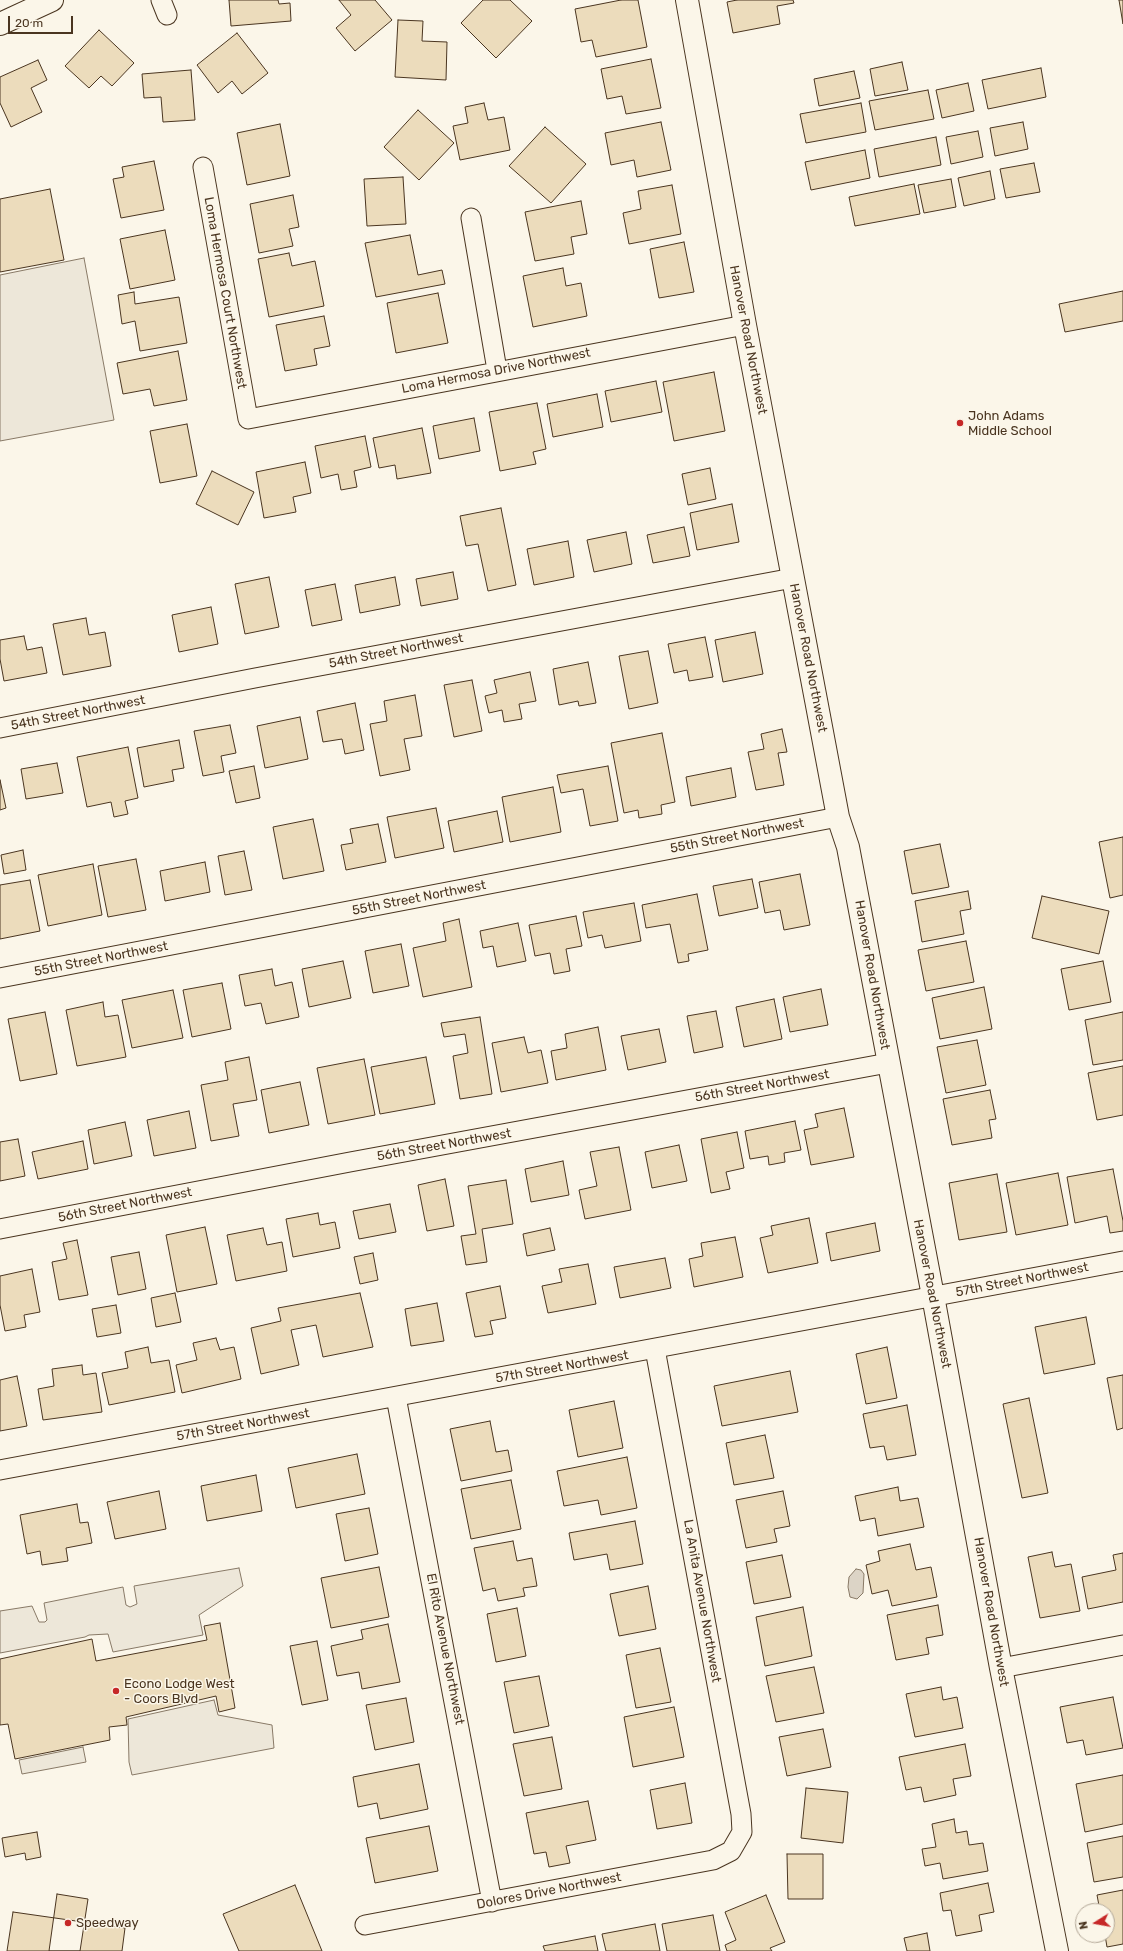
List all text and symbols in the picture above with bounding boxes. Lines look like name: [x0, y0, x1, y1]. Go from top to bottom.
scale bar: [10, 8, 75, 34]
text: 20 m: [15, 16, 43, 30]
street label: Loma Hermosa Court Northwest: [200, 196, 250, 390]
street label: Hanover Road Northwest: [726, 264, 770, 416]
street label: Loma Hermosa Drive Northwest: [400, 345, 592, 397]
place label: John Adams Middle School: [968, 408, 1052, 439]
marker: John Adams Middle School: [955, 418, 965, 428]
street label: Hanover Road Northwest: [786, 582, 830, 734]
street label: 54th Street Northwest: [328, 630, 464, 672]
street label: 54th Street Northwest: [10, 692, 146, 734]
street label: 55th Street Northwest: [669, 815, 805, 857]
street label: 55th Street Northwest: [351, 877, 487, 919]
street label: Hanover Road Northwest: [851, 899, 893, 1051]
street label: 55th Street Northwest: [33, 938, 169, 980]
street label: 56th Street Northwest: [694, 1067, 830, 1105]
street label: 56th Street Northwest: [376, 1126, 512, 1164]
street label: 56th Street Northwest: [57, 1184, 193, 1226]
street label: Hanover Road Northwest: [910, 1218, 954, 1370]
street label: 57th Street Northwest: [954, 1259, 1090, 1301]
street label: 57th Street Northwest: [494, 1348, 630, 1386]
street label: 57th Street Northwest: [175, 1406, 311, 1444]
street label: La Anita Avenue Northwest: [680, 1518, 724, 1684]
street label: Hanover Road Northwest: [970, 1536, 1012, 1688]
street label: El Rito Avenue Northwest: [423, 1572, 467, 1726]
place label: Econo Lodge West - Coors Blvd: [124, 1676, 235, 1707]
marker: Econo Lodge West - Coors Blvd: [111, 1686, 121, 1696]
street label: Dolores Drive Northwest: [475, 1869, 623, 1913]
north arrow: [1075, 1903, 1115, 1943]
place label: Speedway: [76, 1915, 139, 1931]
marker: Speedway: [63, 1918, 73, 1928]
text: N: [1077, 1920, 1091, 1930]

